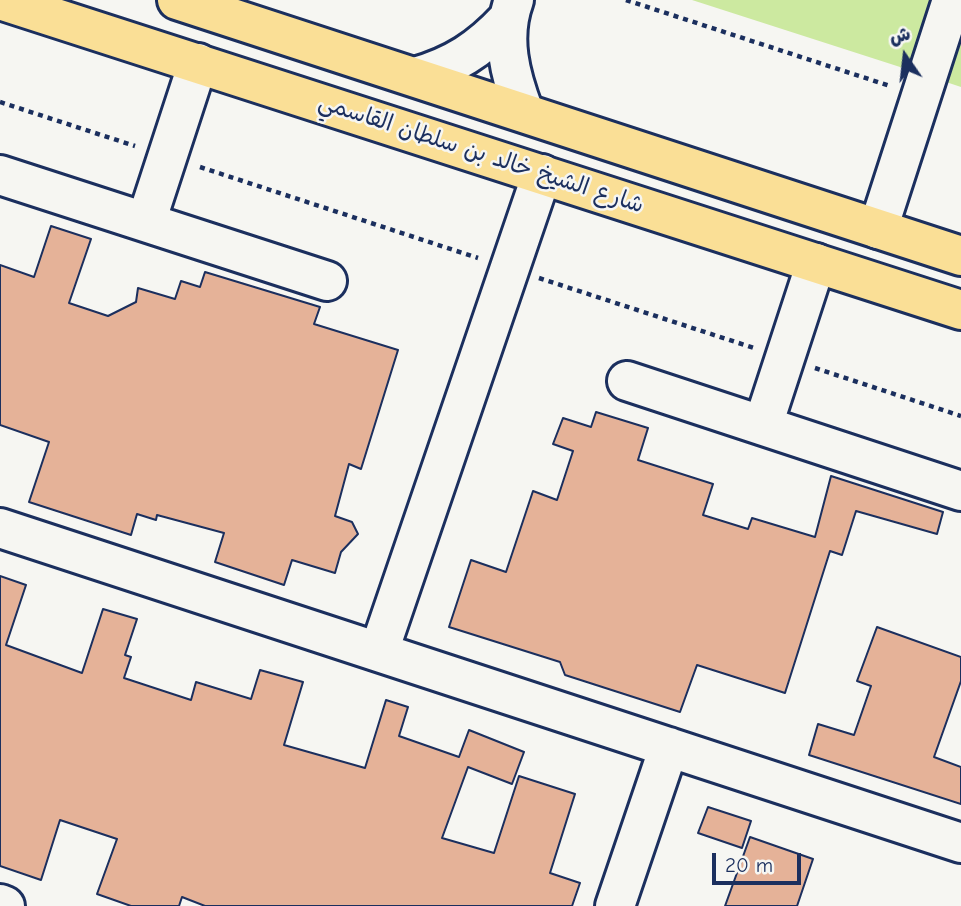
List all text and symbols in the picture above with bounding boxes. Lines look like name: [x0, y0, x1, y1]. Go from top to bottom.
north arrow: [870, 21, 940, 91]
text: ش: [887, 22, 913, 49]
street label: شارع الشيخ خالد بن سلطان القاسمي: [315, 88, 647, 220]
scale bar: [716, 839, 805, 883]
text: 20 m: [725, 853, 773, 877]

